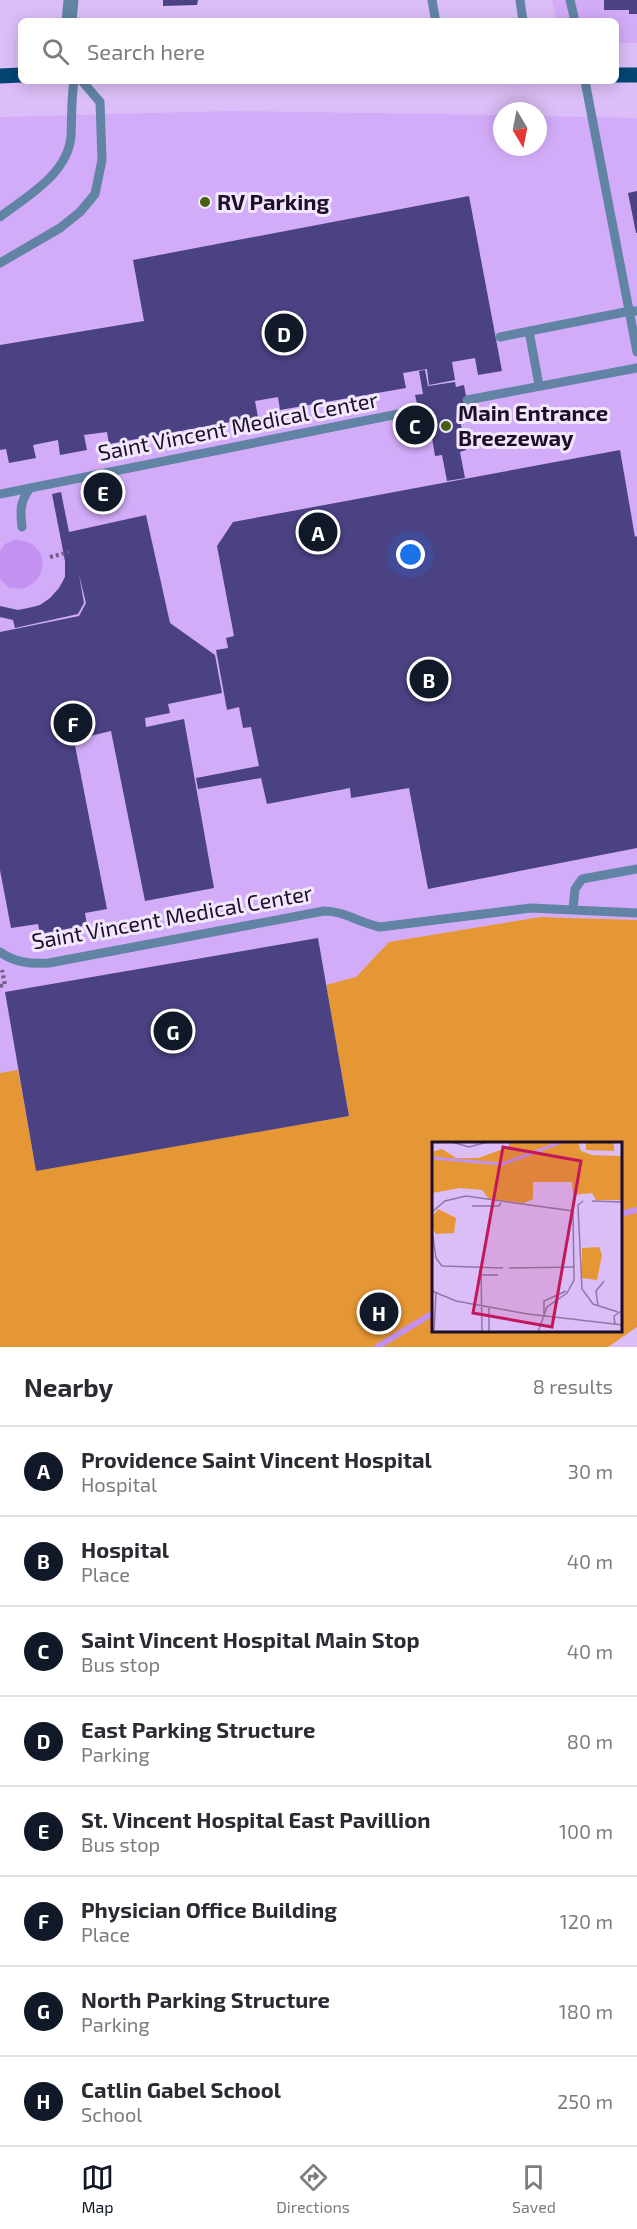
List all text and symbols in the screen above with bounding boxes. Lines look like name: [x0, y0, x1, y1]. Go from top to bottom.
search box: [18, 18, 619, 84]
icon: search: [39, 35, 72, 68]
text: Search here: [87, 38, 205, 64]
north arrow: [493, 102, 547, 156]
place label: RV Parking: [217, 188, 329, 214]
marker: RV Parking: [198, 195, 212, 209]
pin: D: [264, 310, 304, 356]
street label: Saint Vincent Medical Center: [96, 385, 380, 465]
place label: Main Entrance Breezeway: [458, 399, 608, 451]
pin: C: [396, 402, 434, 448]
marker: Main Entrance Breezeway: [439, 419, 453, 433]
pin: E: [84, 470, 122, 514]
pin: A: [298, 510, 338, 554]
your location: [396, 540, 425, 569]
pin: B: [410, 656, 448, 702]
pin: F: [54, 700, 92, 746]
street label: Saint Vincent Medical Center: [29, 878, 314, 954]
pin: G: [154, 1008, 192, 1054]
inset map: [432, 1142, 622, 1332]
pin: H: [360, 1290, 398, 1334]
text: Nearby: [24, 1371, 113, 1402]
text: 8 results: [533, 1374, 613, 1398]
text: Providence Saint Vincent Hospital: [81, 1446, 432, 1472]
text: A: [37, 1459, 50, 1483]
text: 30 m: [568, 1459, 613, 1483]
text: Hospital: [81, 1472, 157, 1496]
text: Hospital: [81, 1536, 169, 1562]
text: B: [37, 1549, 50, 1573]
text: 40 m: [567, 1549, 613, 1573]
text: Place: [81, 1562, 130, 1586]
text: Saint Vincent Hospital Main Stop: [81, 1626, 420, 1652]
text: C: [38, 1639, 49, 1663]
text: 40 m: [567, 1639, 613, 1663]
text: Bus stop: [81, 1652, 160, 1676]
text: East Parking Structure: [81, 1716, 315, 1742]
text: D: [37, 1729, 50, 1753]
text: 80 m: [567, 1729, 613, 1753]
text: Parking: [81, 1742, 150, 1766]
text: St. Vincent Hospital East Pavillion: [81, 1806, 430, 1832]
text: E: [38, 1819, 49, 1843]
text: 100 m: [559, 1819, 613, 1843]
text: Bus stop: [81, 1832, 160, 1856]
text: Physician Office Building: [81, 1896, 337, 1922]
text: F: [38, 1909, 49, 1933]
text: 120 m: [560, 1909, 613, 1933]
text: Place: [81, 1922, 130, 1946]
text: North Parking Structure: [81, 1986, 330, 2012]
text: G: [37, 1999, 50, 2023]
text: 180 m: [559, 1999, 613, 2023]
text: Parking: [81, 2012, 150, 2036]
text: Catlin Gabel School: [81, 2076, 281, 2102]
text: H: [37, 2089, 50, 2113]
text: 250 m: [557, 2089, 613, 2113]
text: School: [81, 2102, 142, 2126]
tab: Map: [81, 2161, 114, 2216]
tab: Directions: [276, 2161, 350, 2216]
tab: Saved: [512, 2161, 556, 2216]

